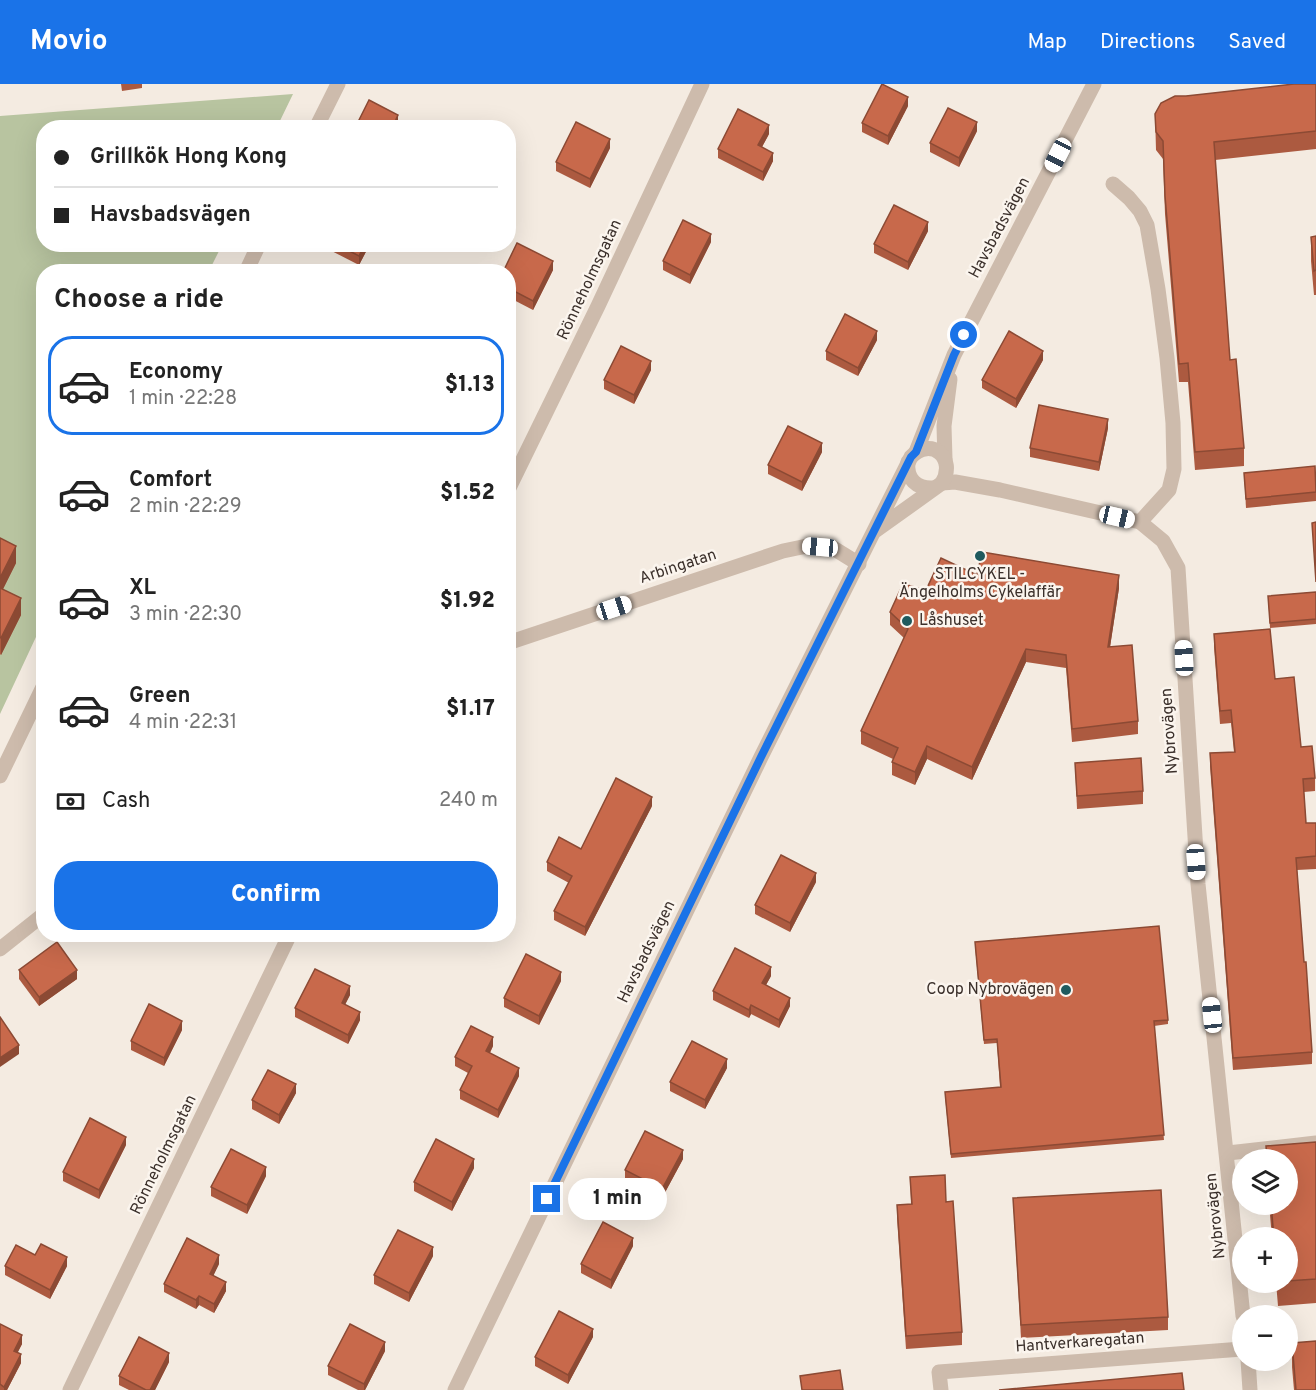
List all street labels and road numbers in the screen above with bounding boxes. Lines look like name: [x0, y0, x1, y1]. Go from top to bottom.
street label: Havsbadsvägen: [965, 174, 1035, 282]
street label: Rönneholmsgatan: [553, 216, 627, 344]
street label: Arbingatan: [637, 545, 719, 589]
street label: Nybrovägen: [1157, 687, 1183, 775]
street label: Havsbadsvägen: [614, 897, 680, 1007]
street label: Rönneholmsgatan: [126, 1092, 202, 1218]
street label: Nybrovägen: [1202, 1172, 1230, 1260]
street label: Hantverkaregatan: [1015, 1329, 1145, 1357]

